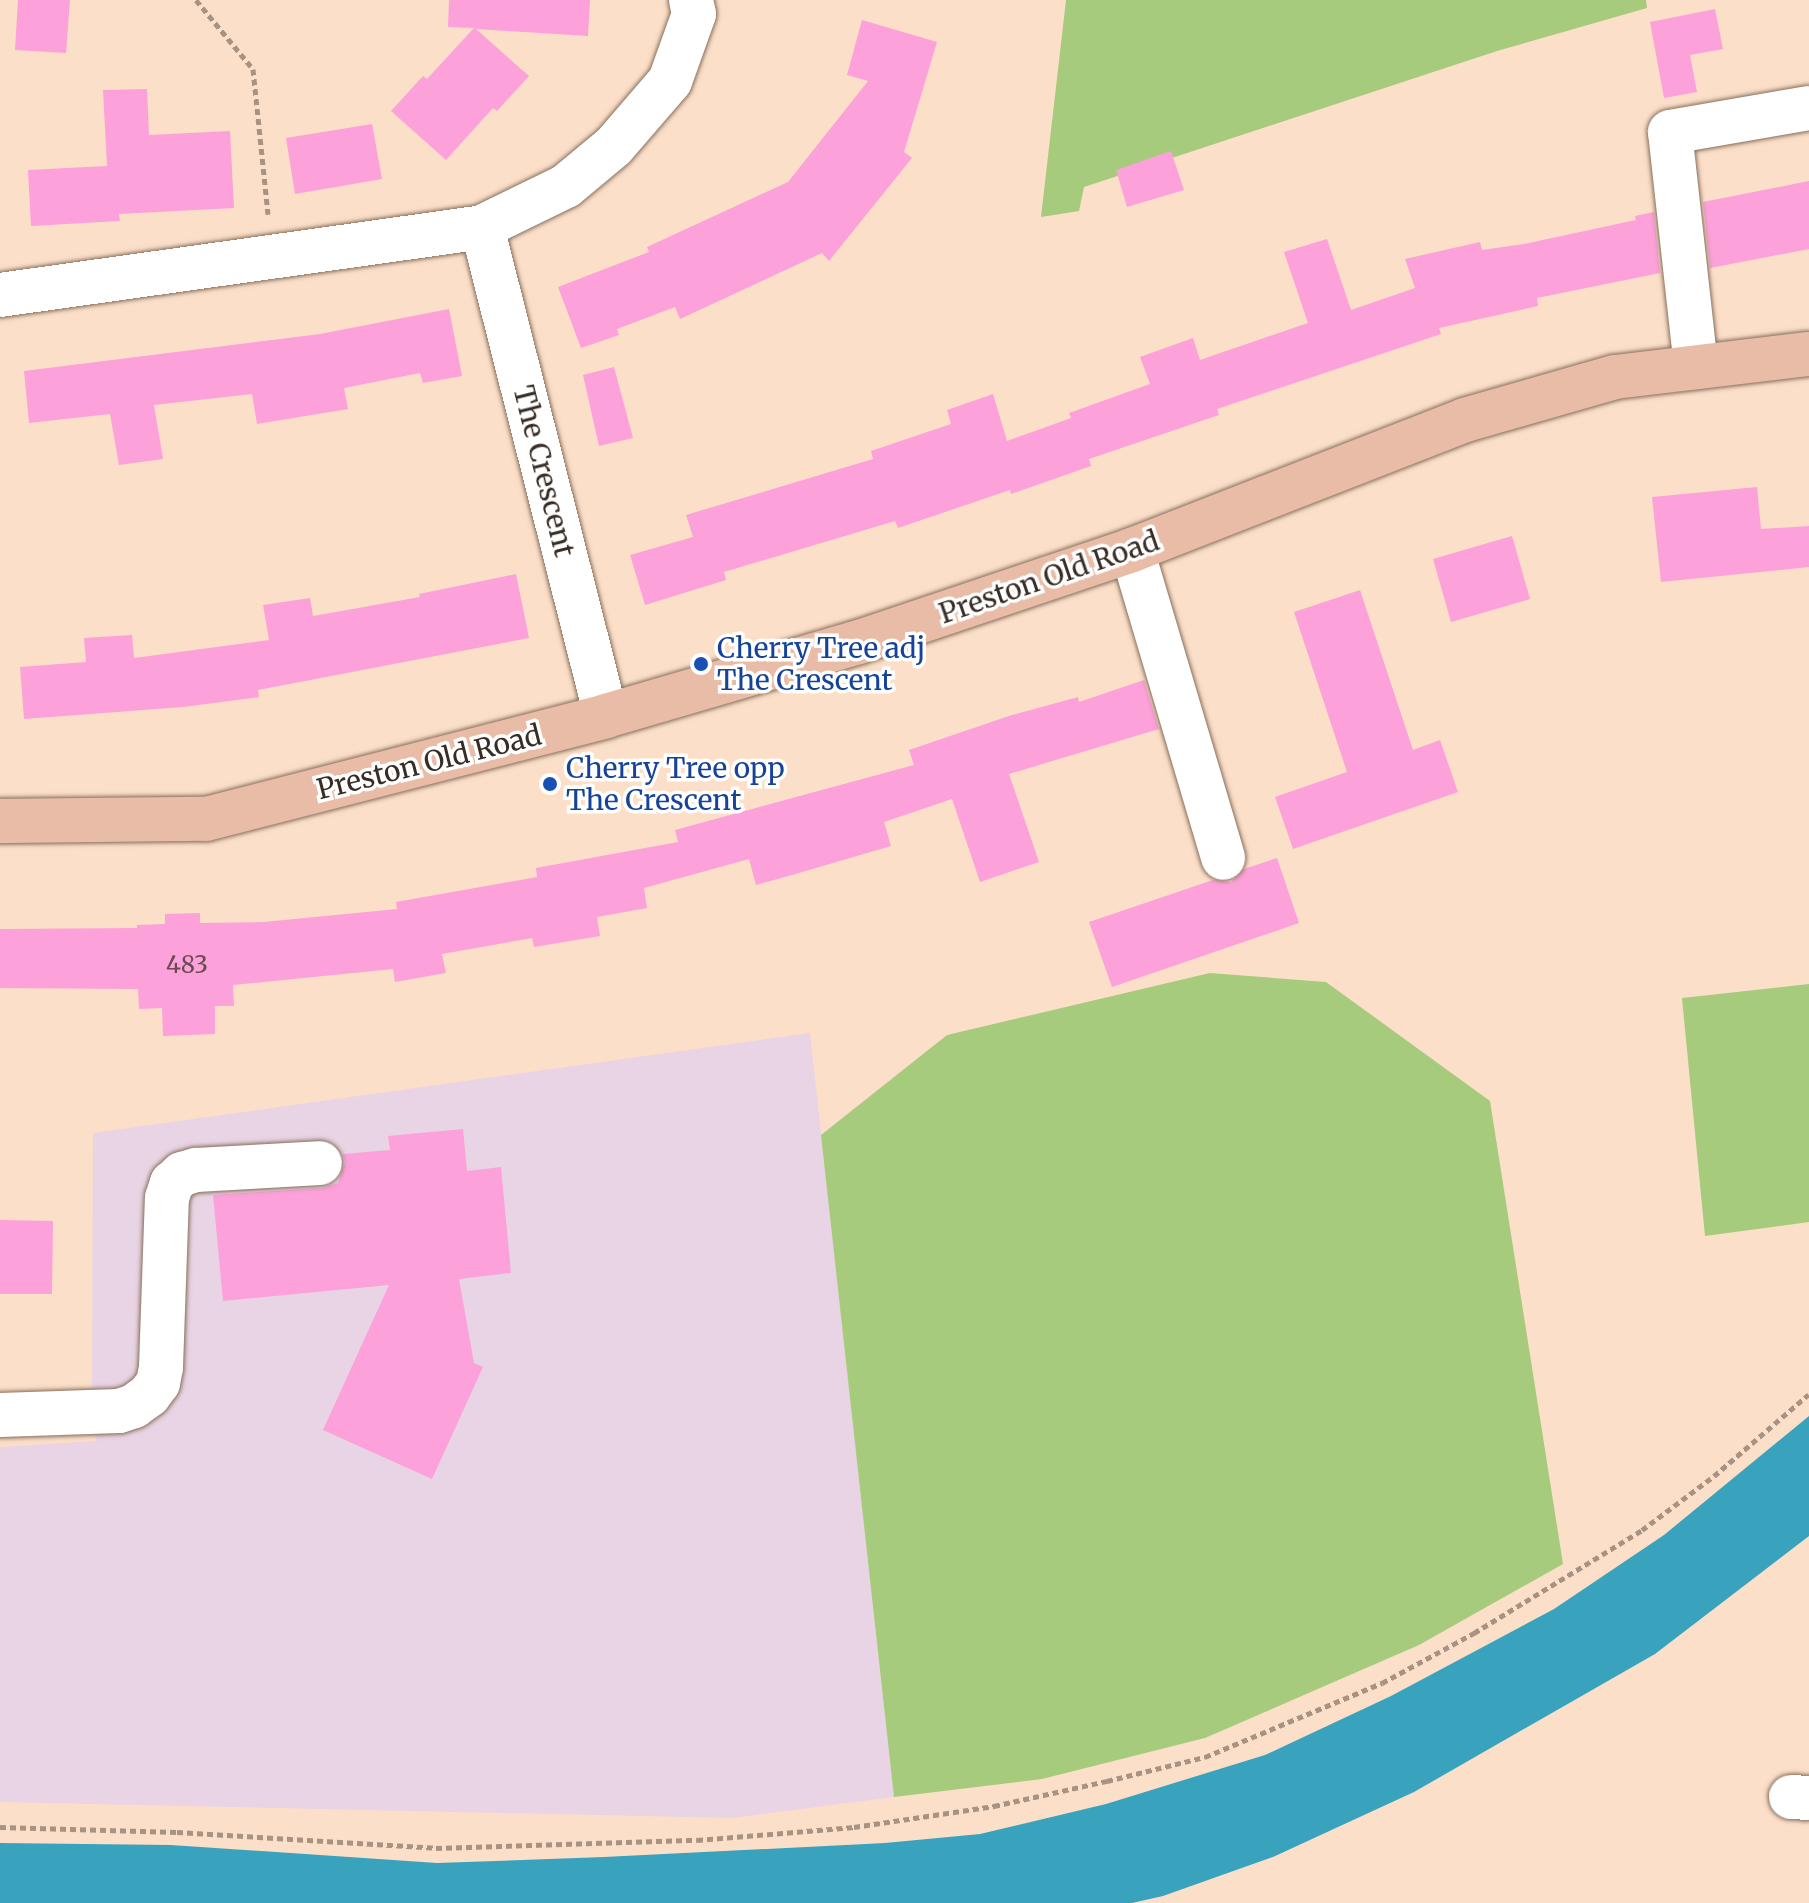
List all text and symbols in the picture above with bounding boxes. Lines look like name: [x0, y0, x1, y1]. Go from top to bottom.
street label: The Crescent: [506, 382, 582, 560]
street label: Preston Old Road: [935, 524, 1163, 630]
place label: Cherry Tree adj The Crescent: [717, 631, 925, 697]
marker: Cherry Tree adj The Crescent: [692, 655, 710, 673]
street label: Preston Old Road: [313, 718, 545, 806]
place label: Cherry Tree opp The Crescent: [566, 751, 785, 817]
marker: Cherry Tree opp The Crescent: [541, 775, 559, 793]
house number: 483: [166, 951, 208, 979]

